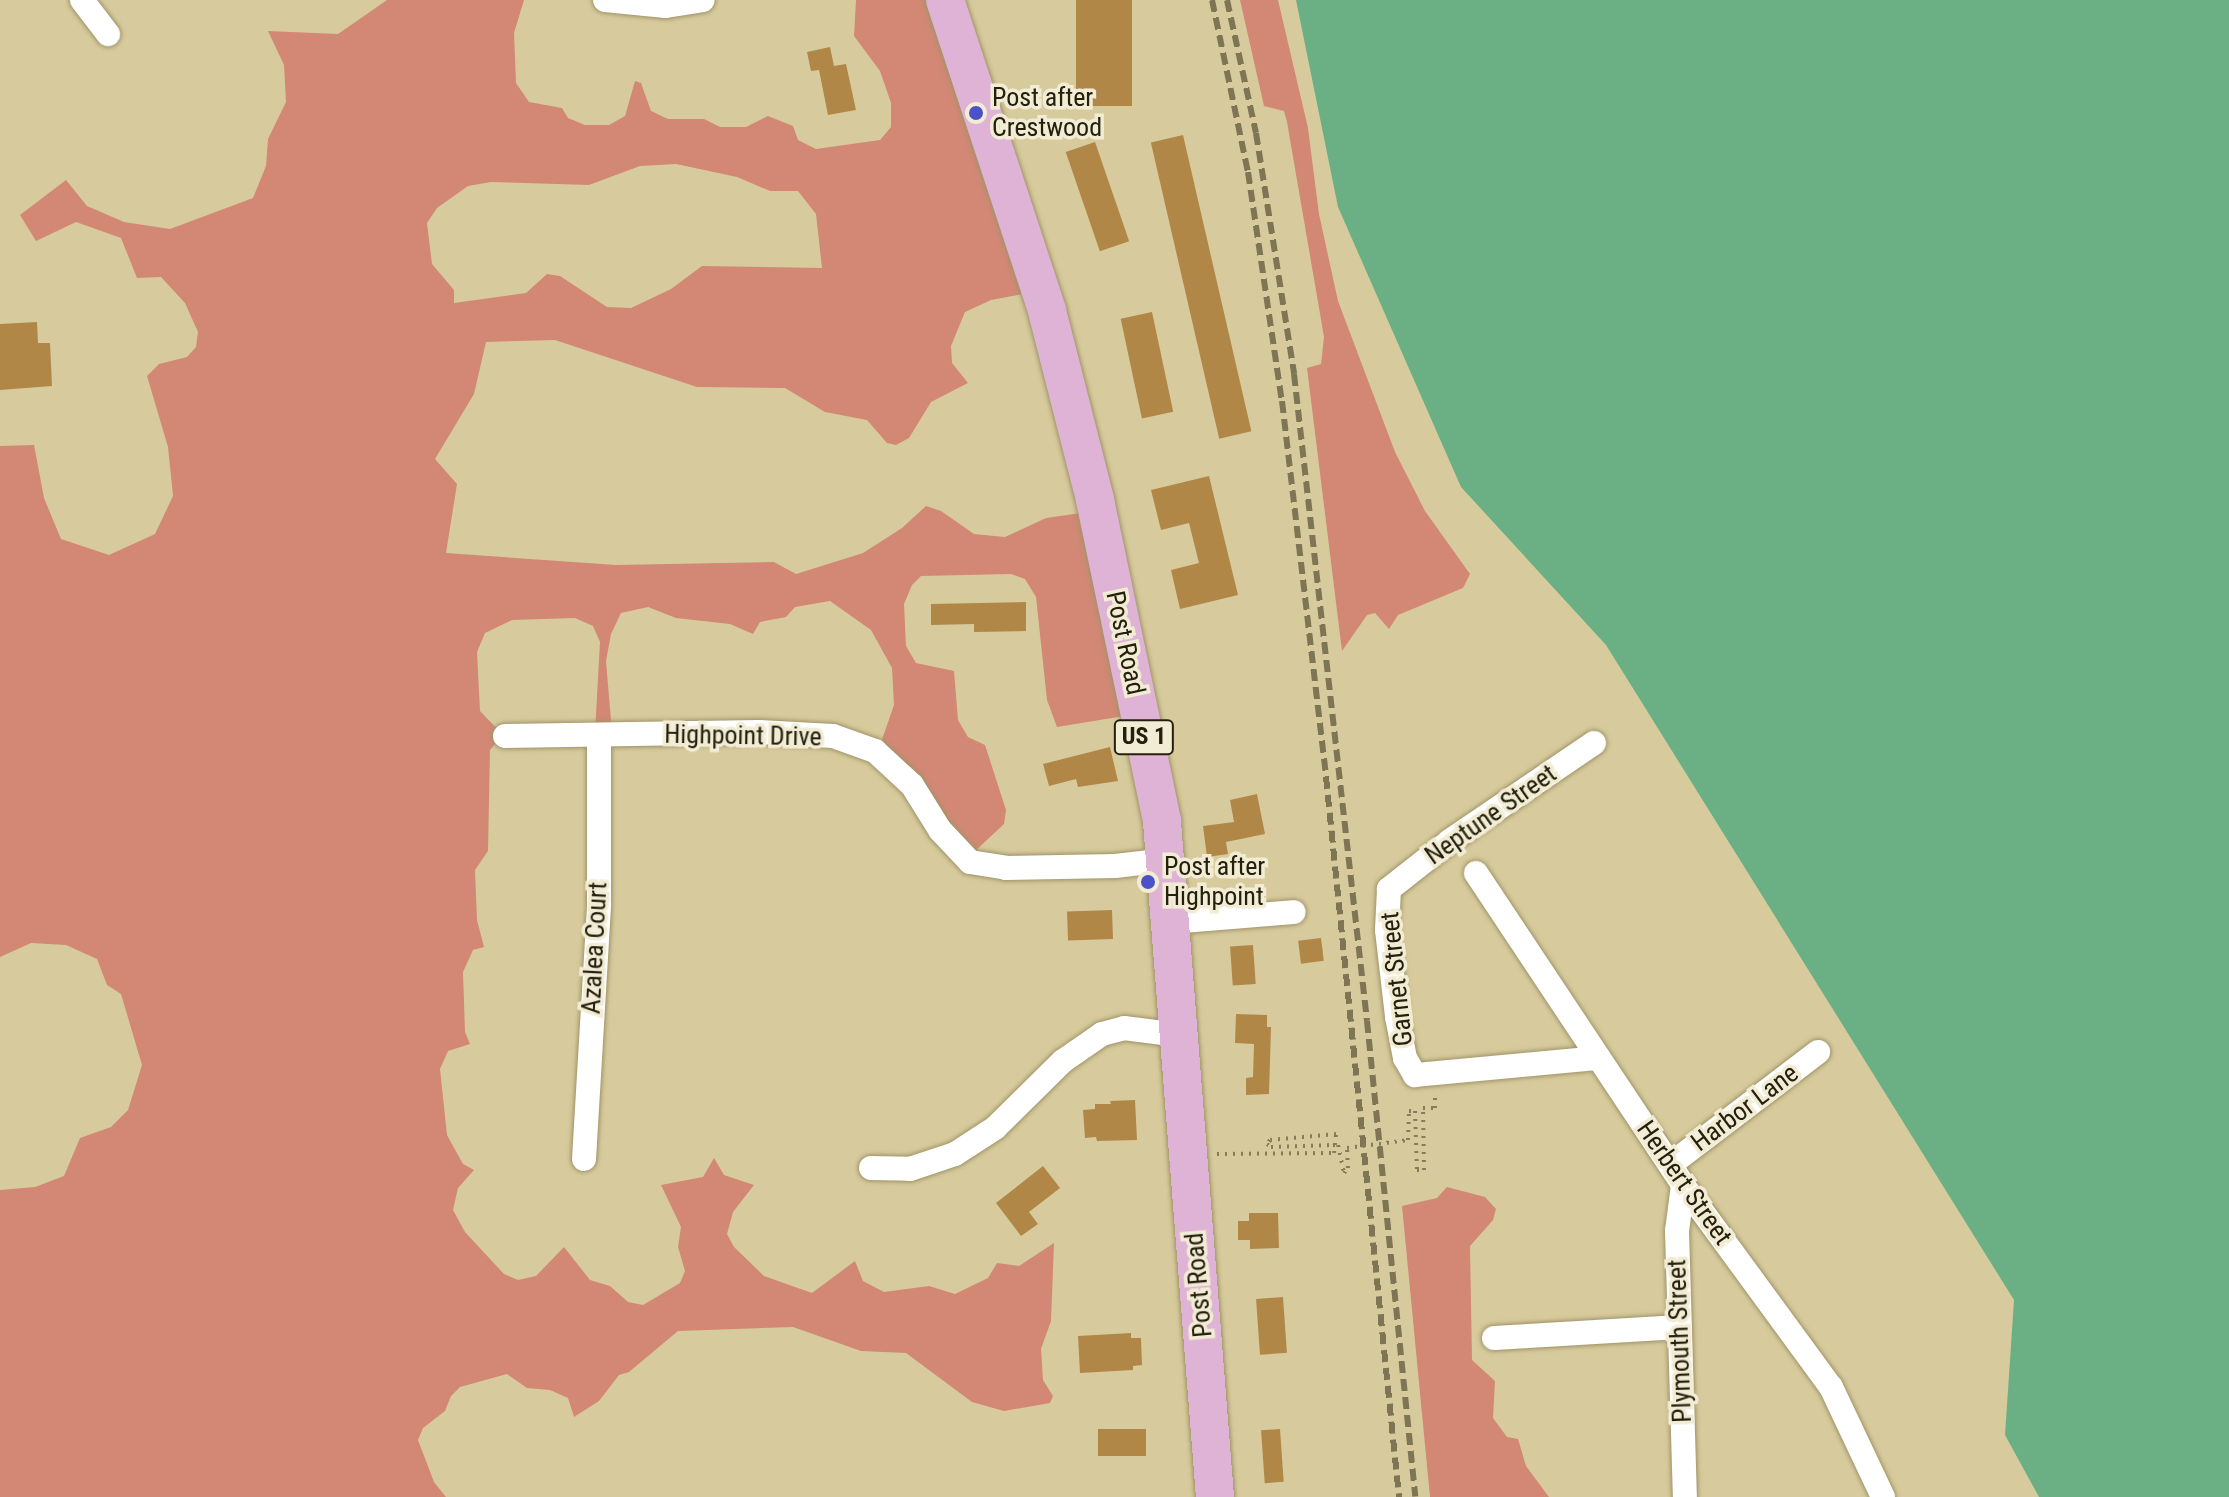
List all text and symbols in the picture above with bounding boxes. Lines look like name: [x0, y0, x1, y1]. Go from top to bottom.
place label: Post after Crestwood: [992, 82, 1102, 144]
marker: Post after Crestwood: [967, 104, 985, 122]
street label: Post Road: [1099, 588, 1151, 698]
road number: US 1: [1112, 717, 1176, 757]
street label: Highpoint Drive: [664, 719, 822, 753]
street label: Neptune Street: [1419, 758, 1563, 872]
place label: Post after Highpoint: [1164, 851, 1265, 912]
marker: Post after Highpoint: [1139, 873, 1157, 891]
street label: Azalea Court: [576, 881, 614, 1015]
street label: Garnet Street: [1374, 910, 1420, 1048]
street label: Harbor Lane: [1685, 1058, 1805, 1158]
street label: Herbert Street: [1630, 1115, 1738, 1251]
street label: Post Road: [1179, 1231, 1219, 1339]
street label: Plymouth Street: [1662, 1259, 1698, 1423]

